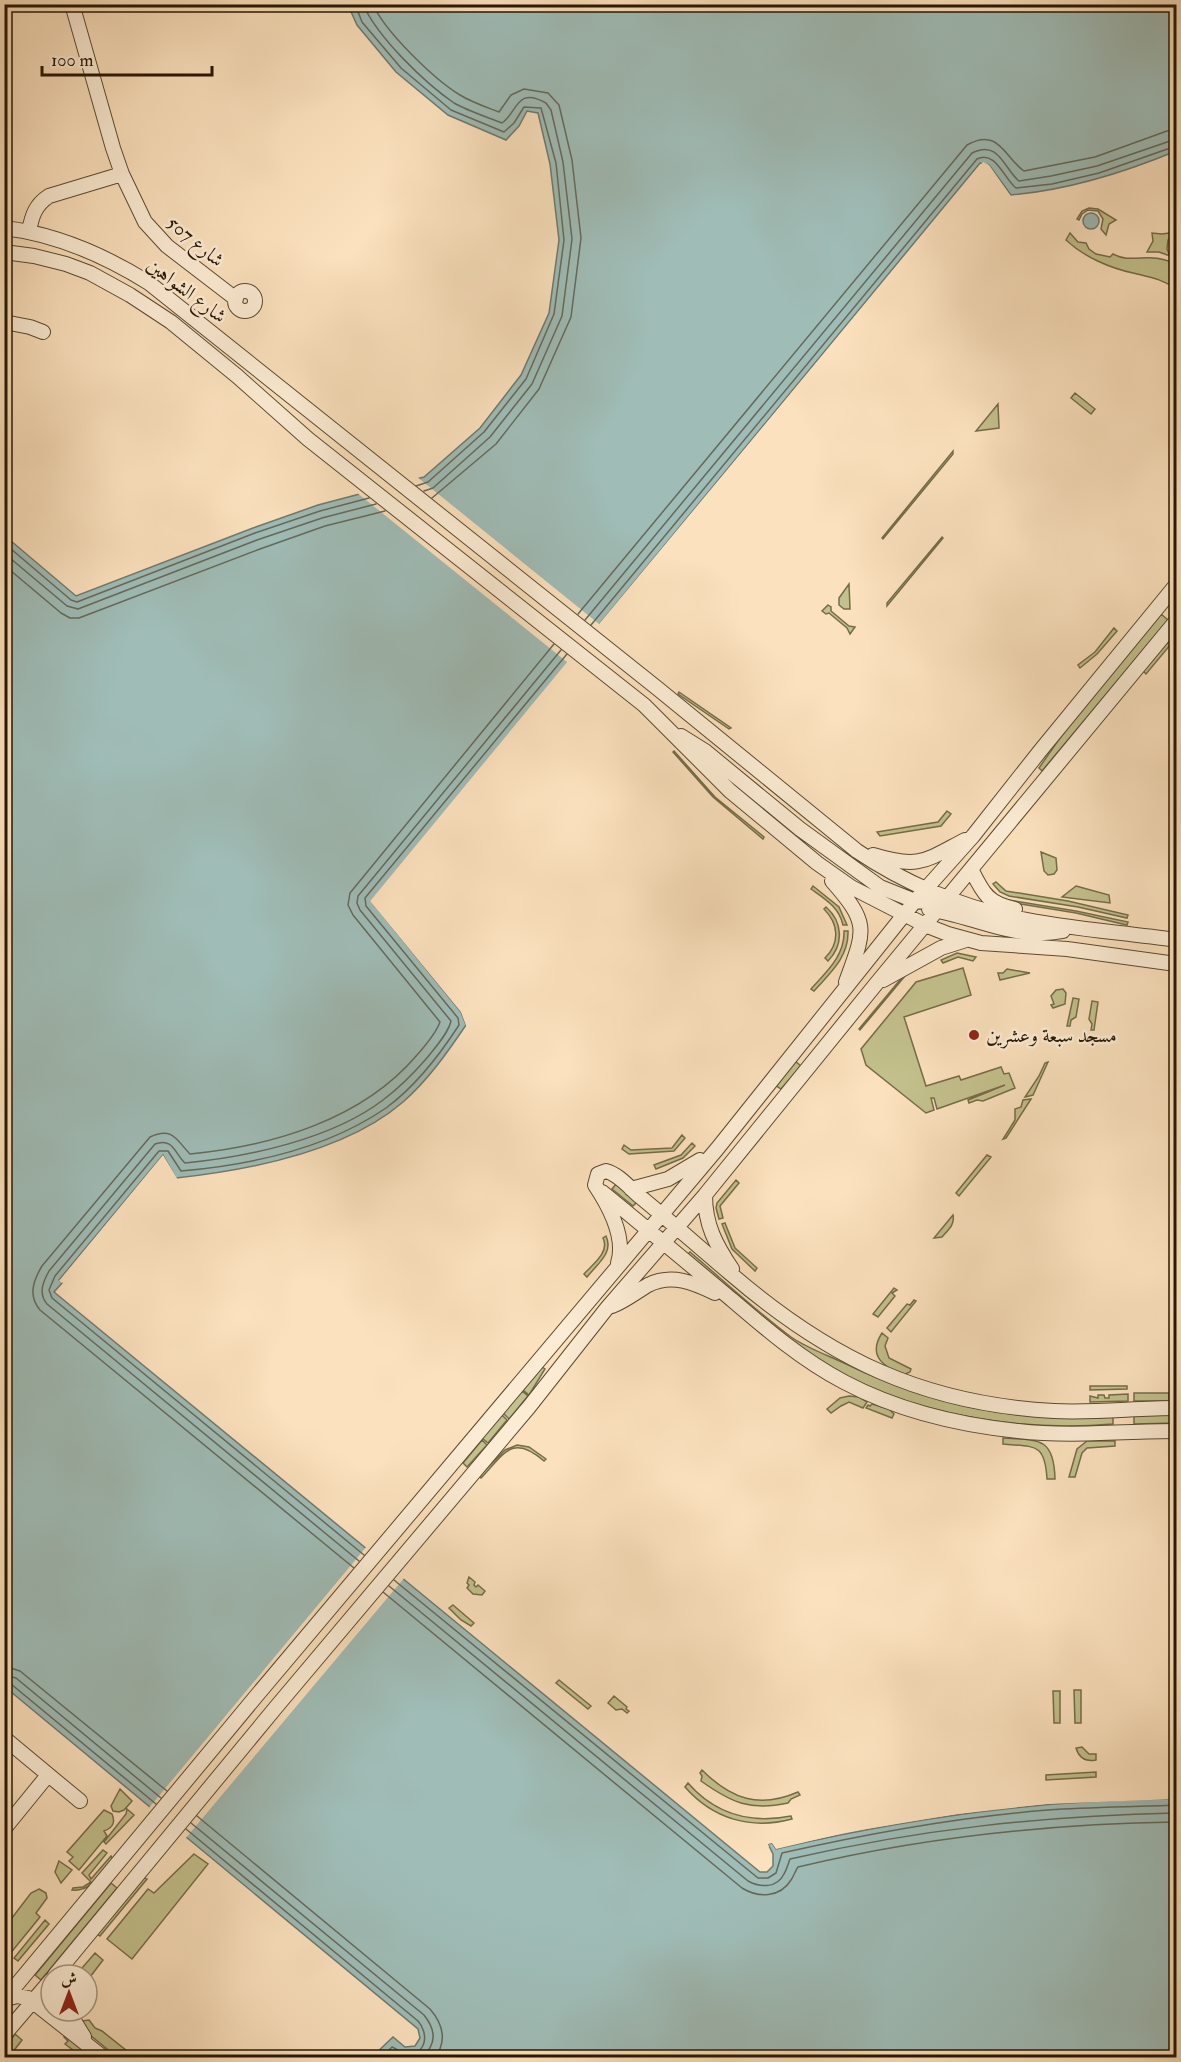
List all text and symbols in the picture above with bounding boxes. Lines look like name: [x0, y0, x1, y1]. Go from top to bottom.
scale bar: [42, 39, 212, 77]
text: 100 m: [51, 49, 94, 72]
street label: شارع 507: [159, 210, 229, 276]
street label: شارع الشواهين: [139, 252, 232, 333]
place label: مسجد سبعة وعشرين: [986, 1023, 1117, 1049]
marker: مسجد سبعة وعشرين: [967, 1028, 981, 1042]
north arrow: [39, 1963, 99, 2023]
text: ش: [61, 1969, 77, 1989]

